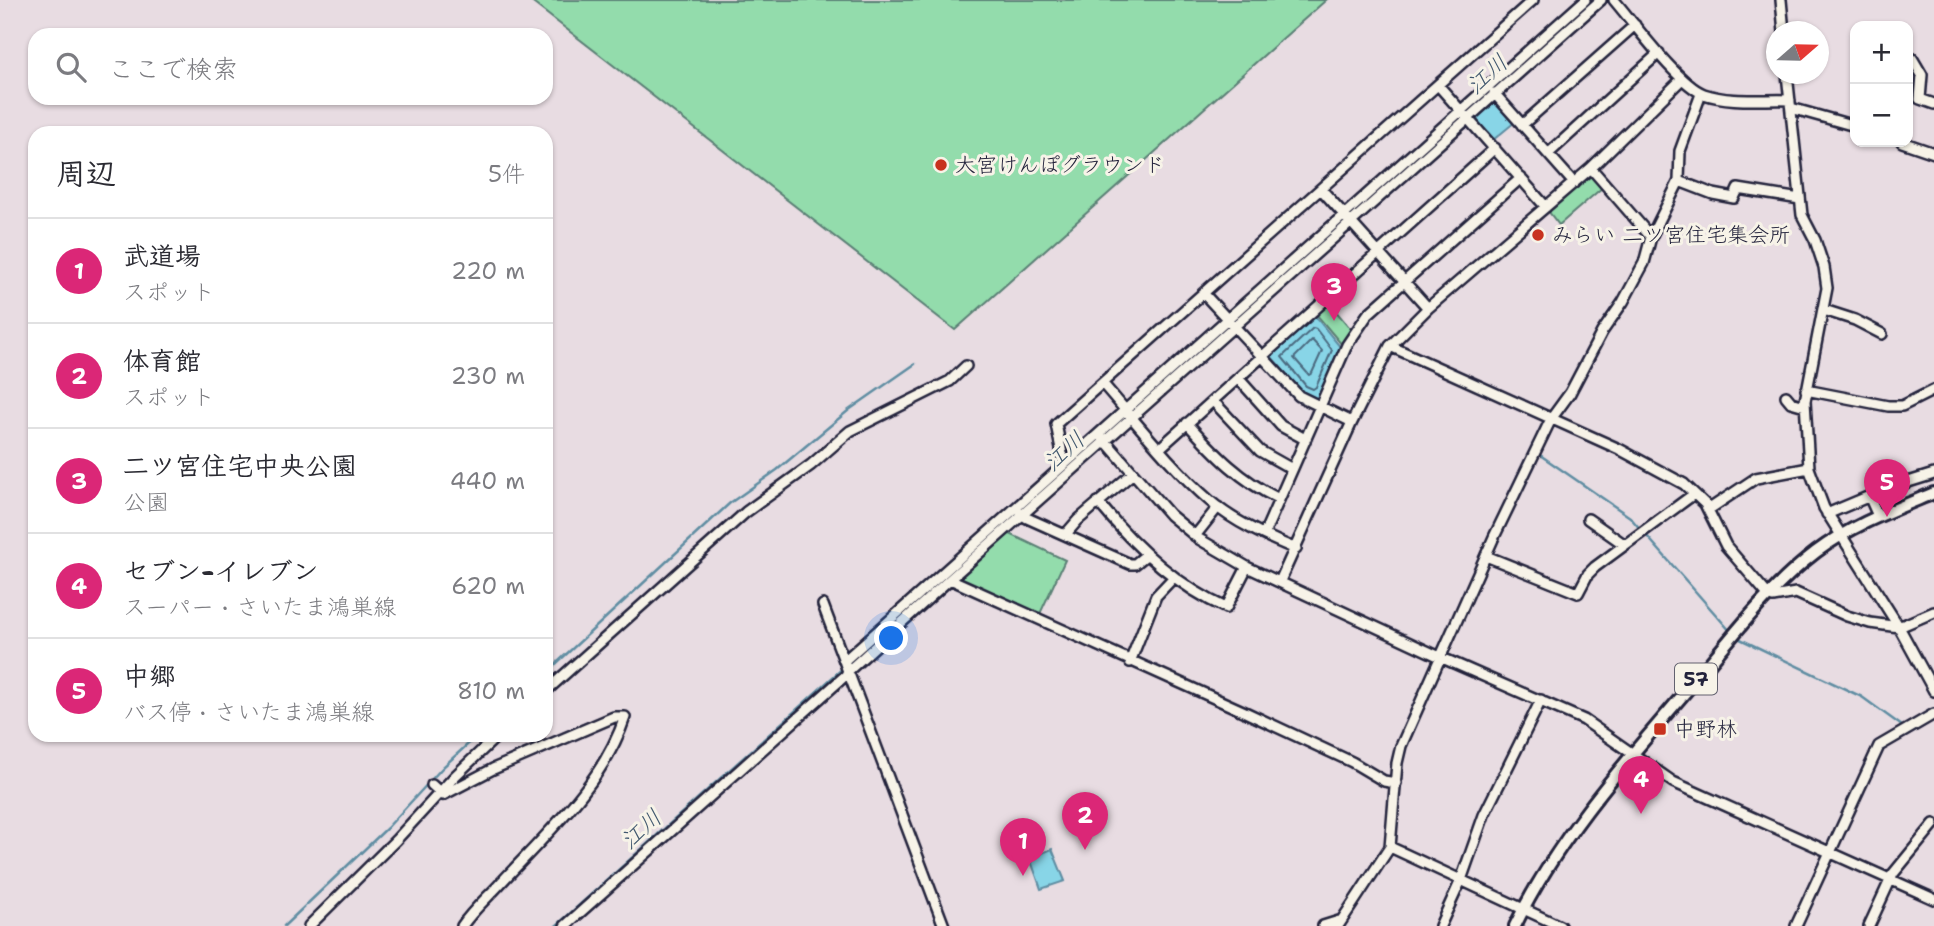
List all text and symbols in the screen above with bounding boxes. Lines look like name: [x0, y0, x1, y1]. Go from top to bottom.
north arrow: [1766, 21, 1829, 84]
map controls: [1850, 21, 1913, 147]
button: +: [1850, 21, 1913, 84]
search box: [28, 28, 553, 105]
water label: 江川: [1460, 47, 1514, 101]
icon: search: [52, 48, 90, 86]
text: ここで検索: [108, 51, 238, 86]
button: −: [1850, 84, 1913, 147]
place label: 大宮けんぽグラウンド: [955, 151, 1165, 179]
text: 周辺: [56, 153, 116, 194]
marker: 大宮けんぽグラウンド: [933, 157, 949, 173]
text: 5件: [488, 159, 525, 189]
place label: みらい 二ツ宮住宅集会所: [1552, 221, 1790, 249]
marker: みらい 二ツ宮住宅集会所: [1530, 227, 1546, 243]
text: 武道場: [123, 238, 201, 273]
text: 1: [74, 256, 84, 286]
text: 220 m: [451, 256, 525, 286]
pin: 3: [1311, 263, 1357, 321]
text: スポット: [123, 277, 215, 307]
text: 体育館: [123, 343, 201, 378]
text: 2: [71, 361, 87, 391]
text: 230 m: [451, 361, 525, 391]
text: スポット: [123, 382, 215, 412]
water label: 江川: [1037, 424, 1091, 478]
text: 二ツ宮住宅中央公園: [123, 448, 357, 483]
pin: 5: [1864, 459, 1910, 517]
text: 3: [71, 466, 87, 496]
text: 440 m: [450, 466, 525, 496]
text: 公園: [123, 487, 169, 517]
text: セブン-イレブン: [123, 553, 319, 588]
text: 4: [71, 571, 87, 601]
text: 620 m: [451, 571, 525, 601]
text: スーパー · さいたま鴻巣線: [123, 592, 396, 622]
your location: [874, 621, 908, 655]
text: 中郷: [123, 658, 175, 693]
road number: 57: [1675, 664, 1717, 694]
text: 5: [72, 676, 86, 706]
text: 810 m: [457, 676, 525, 706]
text: バス停 · さいたま鴻巣線: [123, 697, 374, 727]
place label: 中野林: [1674, 715, 1737, 743]
marker: 中野林: [1652, 721, 1668, 737]
pin: 4: [1618, 756, 1664, 814]
pin: 2: [1062, 792, 1108, 850]
water label: 江川: [614, 802, 668, 856]
pin: 1: [1000, 818, 1046, 876]

